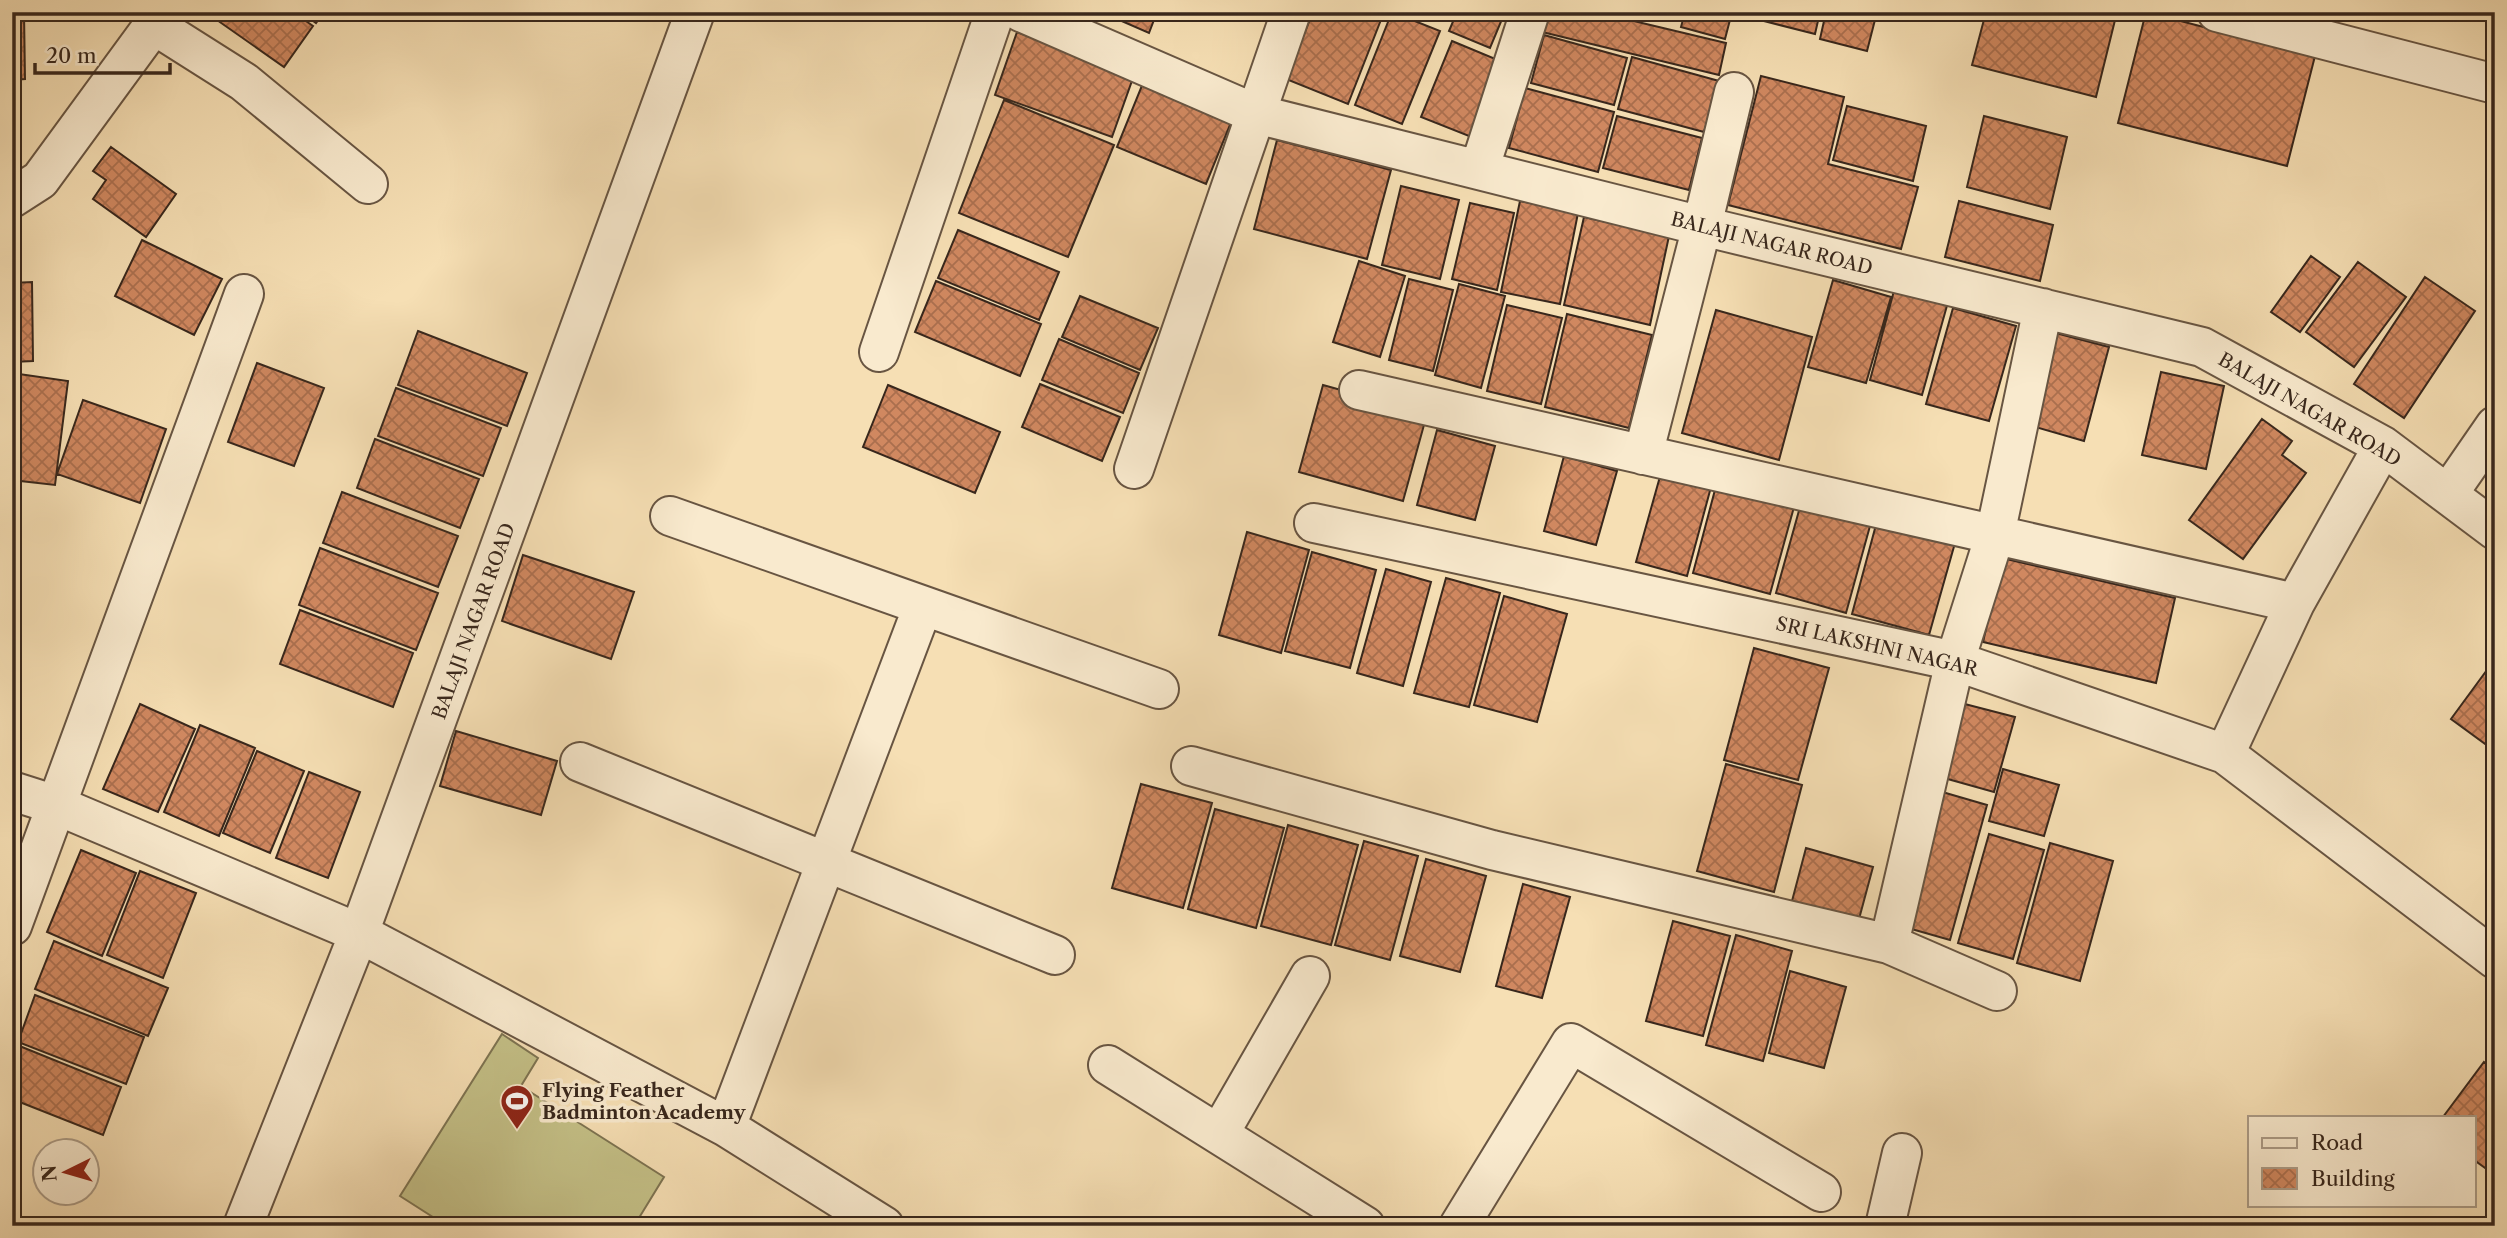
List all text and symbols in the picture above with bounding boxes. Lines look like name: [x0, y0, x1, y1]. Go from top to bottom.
scale bar: [35, 32, 170, 76]
text: 20 m: [46, 43, 97, 68]
street label: BALAJI NAGAR ROAD: [1669, 207, 1875, 280]
street label: BALAJI NAGAR ROAD: [2214, 348, 2405, 471]
street label: BALAJI NAGAR ROAD: [427, 520, 520, 722]
street label: SRI LAKSHNI NAGAR: [1774, 612, 1981, 681]
place label: Flying Feather Badminton Academy: [542, 1079, 747, 1124]
sports icon: Flying Feather Badminton Academy: [498, 1082, 536, 1131]
legend: [2248, 1116, 2476, 1206]
text: Road: [2311, 1130, 2363, 1155]
north arrow: [32, 1136, 102, 1206]
text: N: [37, 1164, 62, 1183]
text: Building: [2311, 1166, 2396, 1191]

